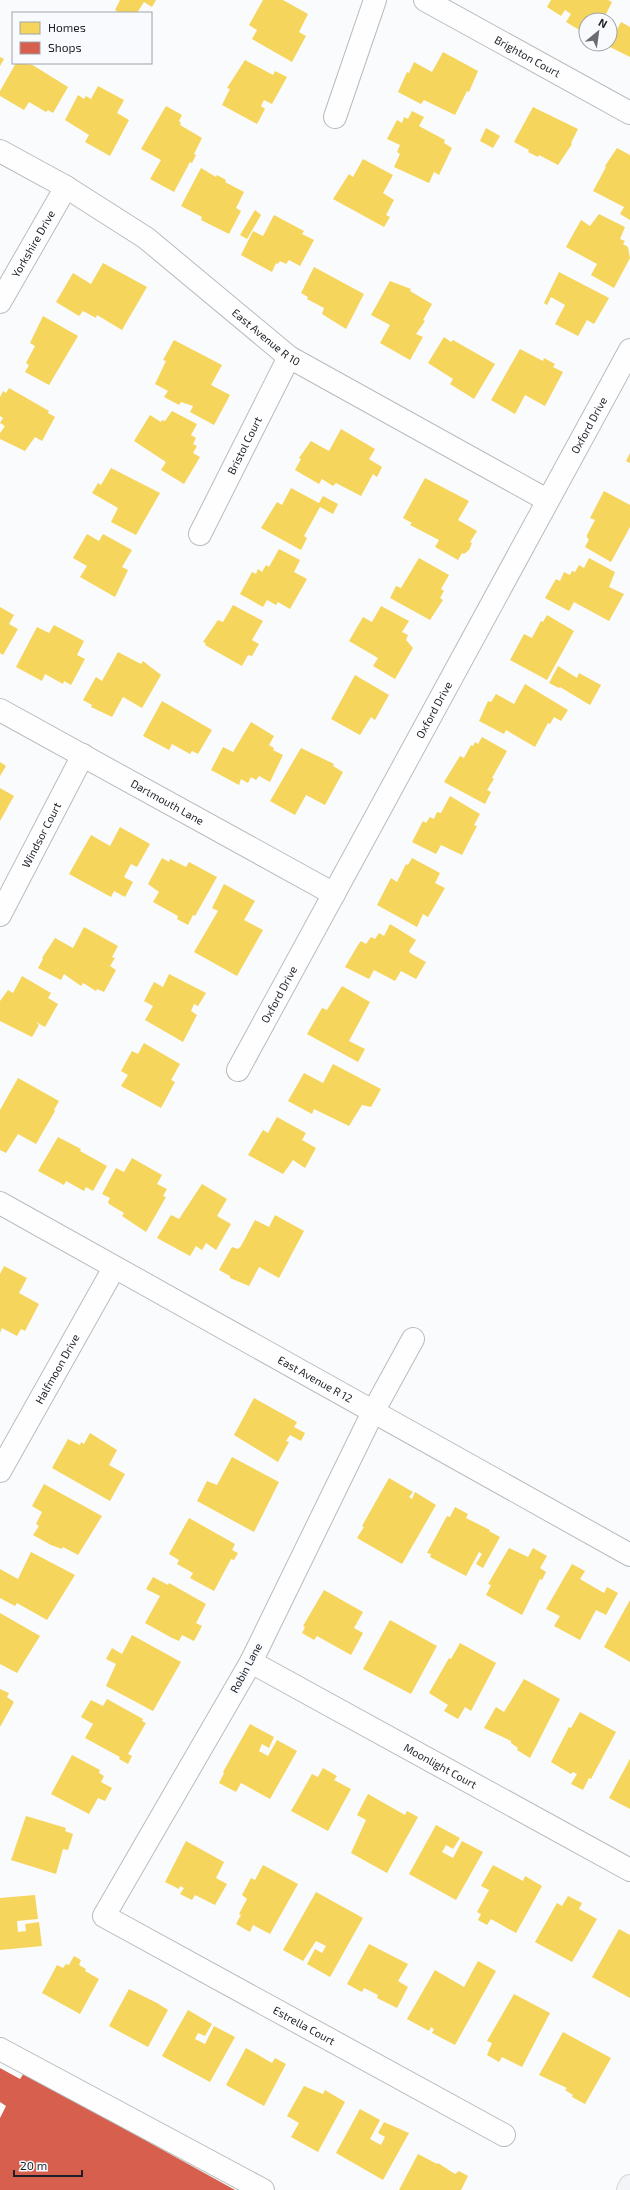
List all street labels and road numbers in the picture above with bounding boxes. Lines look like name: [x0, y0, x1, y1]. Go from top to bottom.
street label: Brighton Court: [492, 33, 563, 79]
street label: Yorkshire Drive: [9, 208, 57, 280]
street label: East Avenue R 10: [230, 306, 303, 368]
street label: Oxford Drive: [568, 394, 609, 456]
street label: Bristol Court: [224, 414, 264, 476]
street label: Oxford Drive: [413, 679, 454, 740]
street label: Dartmouth Lane: [129, 776, 206, 827]
street label: Windsor Court: [19, 800, 63, 870]
street label: Oxford Drive: [258, 963, 299, 1025]
street label: Halfmoon Drive: [32, 1331, 82, 1406]
street label: East Avenue R 12: [276, 1353, 355, 1405]
street label: Robin Lane: [227, 1640, 264, 1695]
street label: Moonlight Court: [402, 1740, 479, 1791]
street label: Estrella Court: [271, 2003, 338, 2047]

